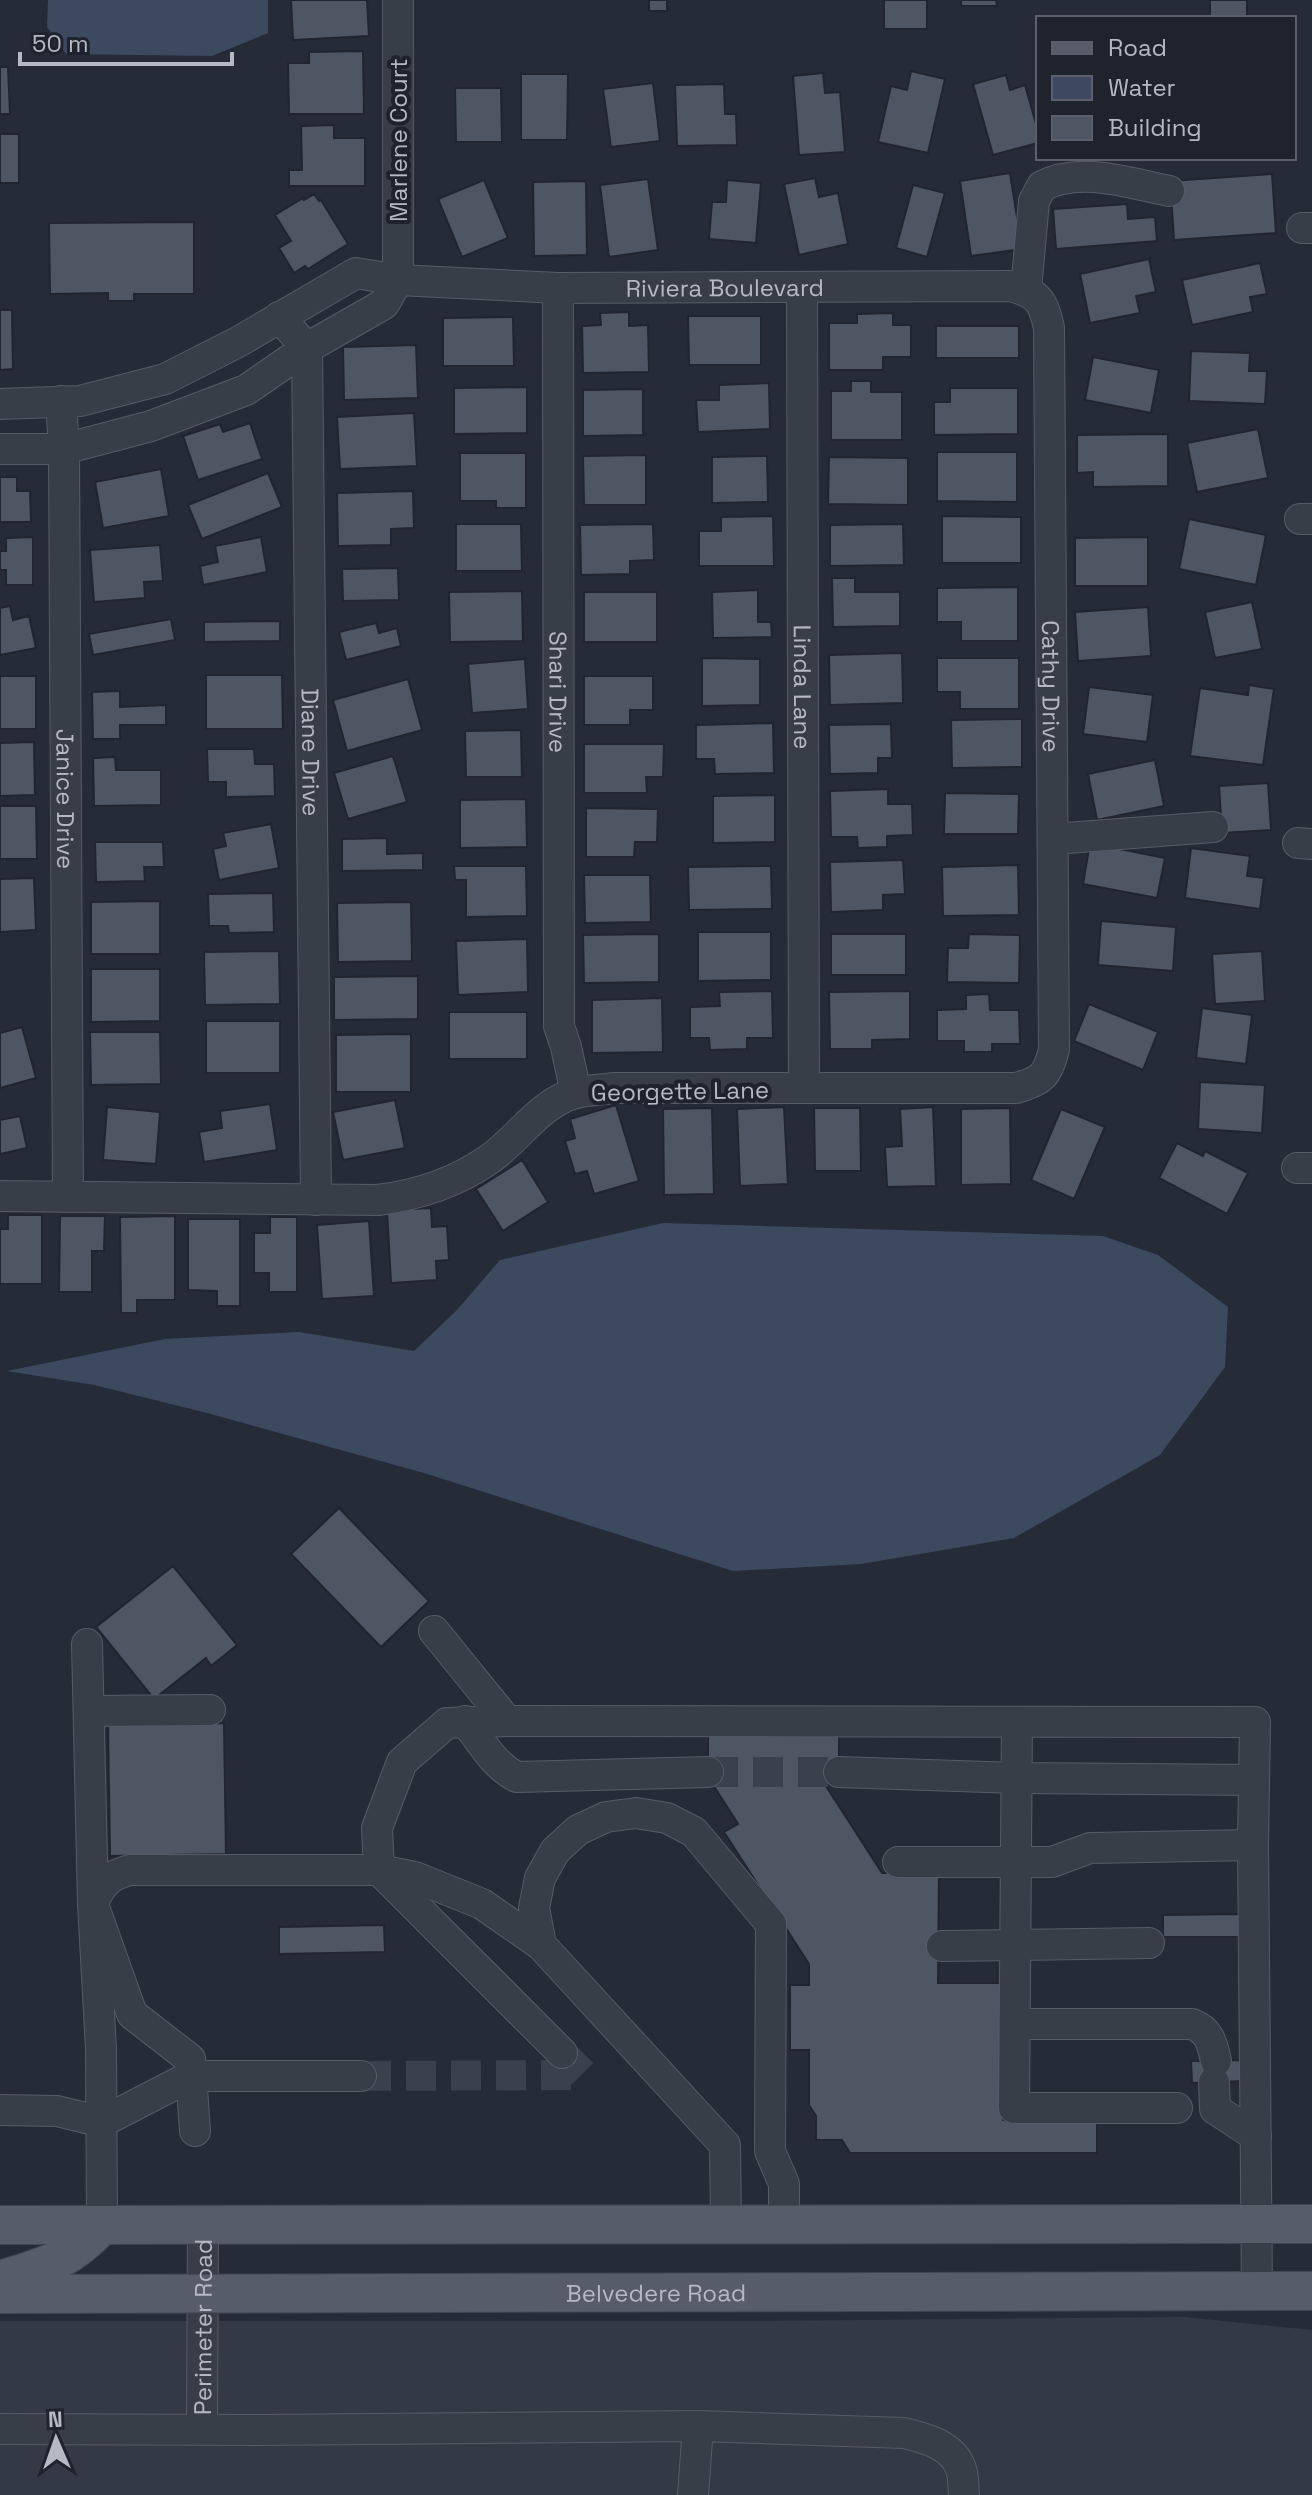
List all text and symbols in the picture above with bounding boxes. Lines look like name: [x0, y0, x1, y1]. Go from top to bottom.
scale bar: [20, 16, 232, 66]
legend: [1036, 16, 1296, 160]
text: 50 m: [32, 28, 89, 59]
text: Road: [1108, 32, 1167, 63]
street label: Marlene Court: [383, 58, 414, 222]
text: Water: [1108, 72, 1176, 103]
text: Building: [1108, 112, 1202, 143]
street label: Riviera Boulevard: [626, 271, 824, 303]
street label: Cathy Drive: [1036, 620, 1067, 753]
street label: Linda Lane: [787, 624, 819, 750]
street label: Shari Drive: [543, 631, 574, 753]
street label: Diane Drive: [295, 688, 327, 817]
street label: Janice Drive: [50, 729, 82, 869]
street label: Georgette Lane: [591, 1074, 769, 1108]
street label: Perimeter Road: [187, 2239, 218, 2415]
street label: Belvedere Road: [566, 2277, 746, 2308]
north arrow: [16, 2399, 96, 2479]
text: N: [47, 2405, 63, 2433]

